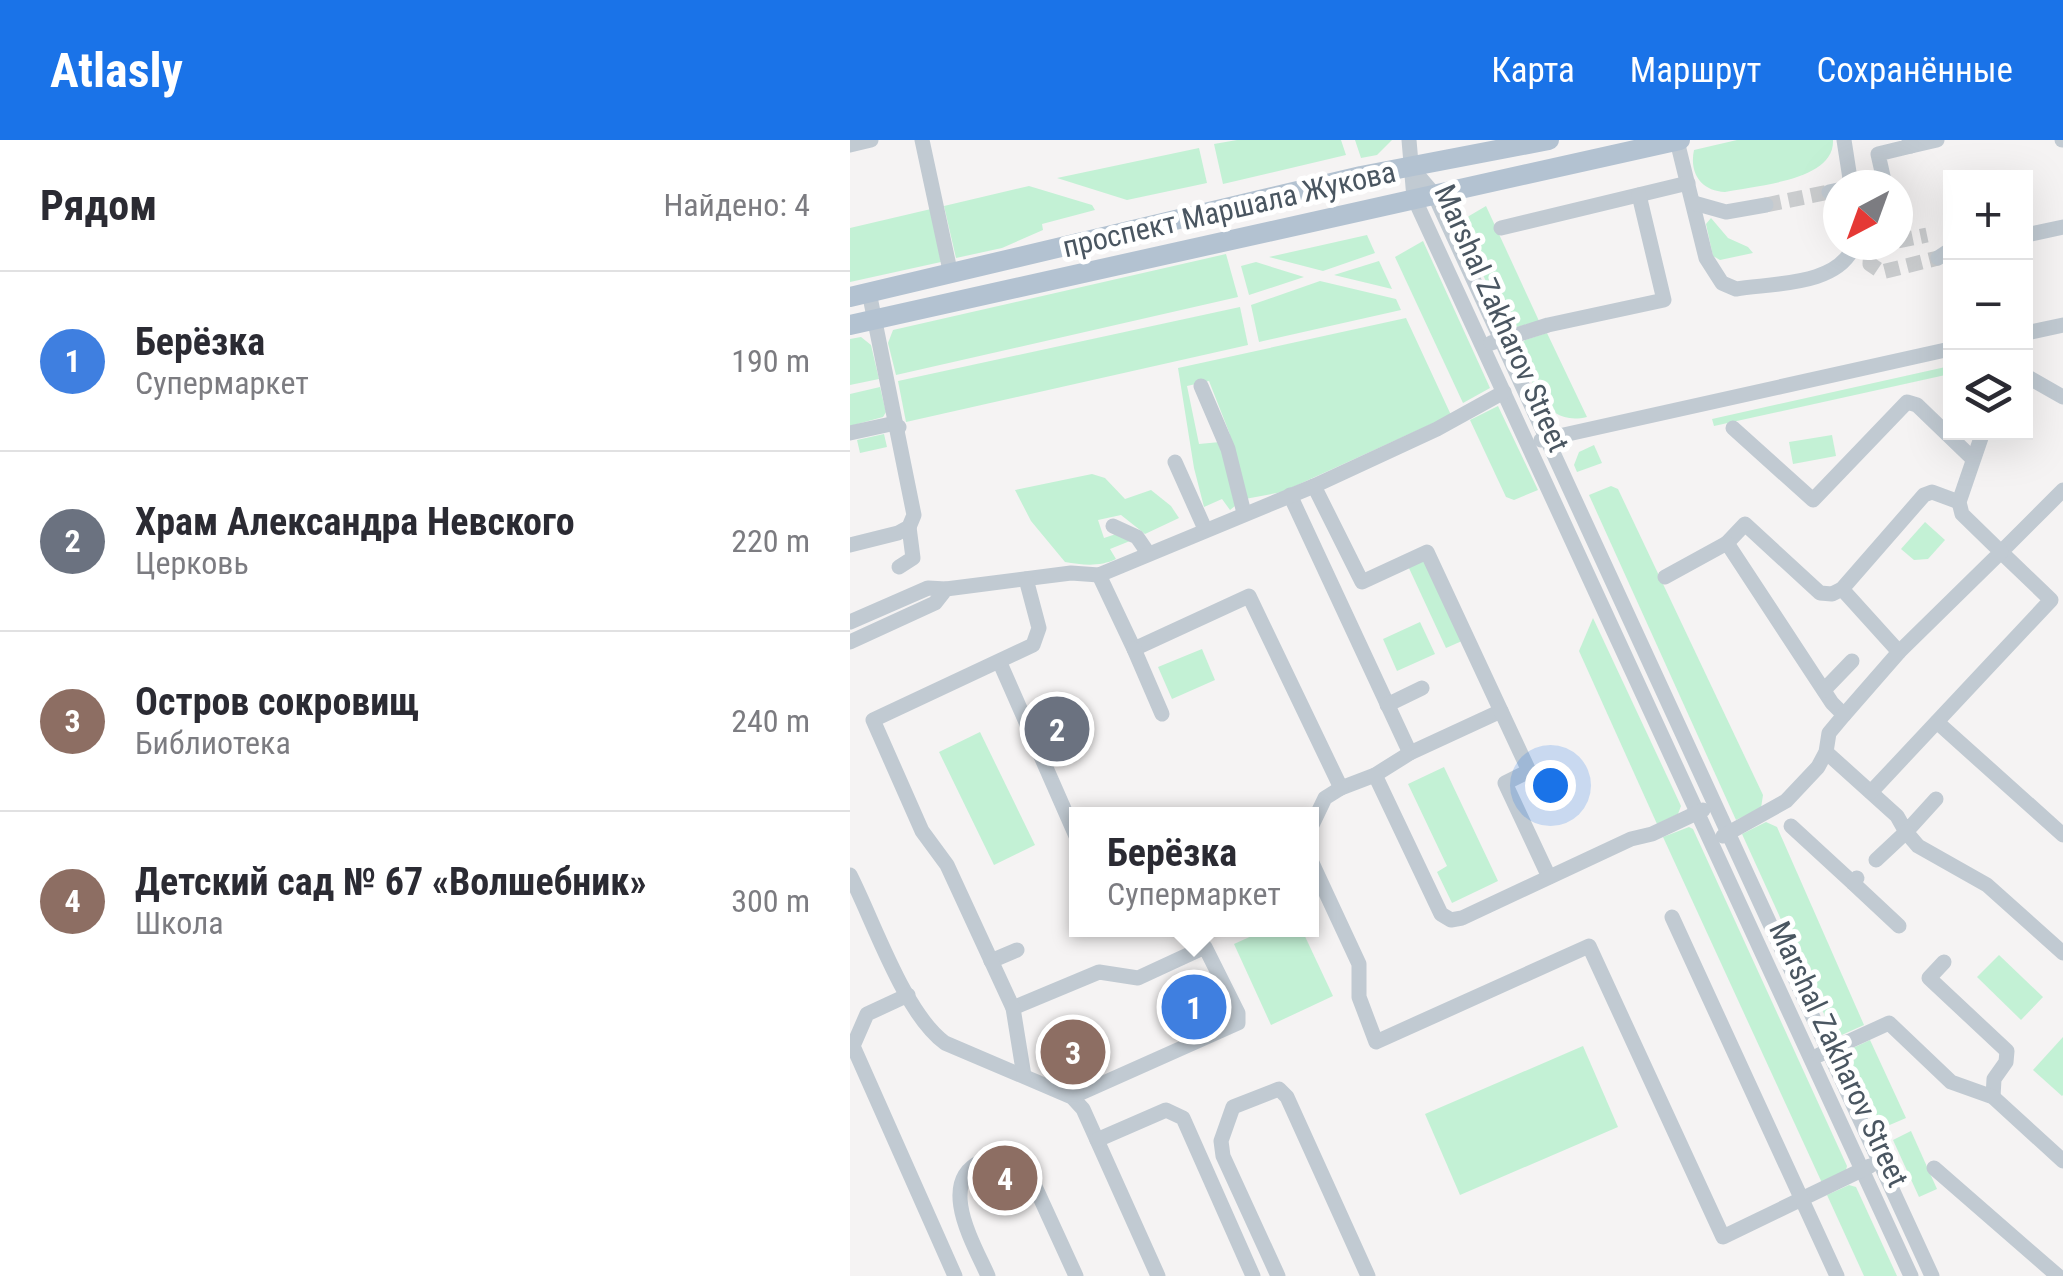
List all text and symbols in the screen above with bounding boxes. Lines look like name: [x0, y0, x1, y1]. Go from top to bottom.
text: Atlasly: [50, 42, 183, 99]
text: Карта: [1491, 50, 1575, 91]
text: Маршрут: [1630, 50, 1762, 91]
text: Сохранённые: [1817, 50, 2013, 91]
street label: проспект Маршала Жукова: [1059, 154, 1399, 264]
north arrow: [1823, 170, 1913, 260]
map controls: [1943, 170, 2033, 440]
button: +: [1943, 170, 2033, 260]
street label: Marshal Zakharov Street: [1427, 179, 1577, 457]
text: Рядом: [40, 181, 157, 230]
text: Найдено: 4: [663, 186, 810, 224]
button: −: [1943, 260, 2033, 350]
text: Берёзка: [135, 320, 265, 364]
text: 1: [64, 342, 81, 380]
text: 190 m: [731, 342, 810, 380]
button: layers: [1943, 350, 2033, 440]
text: Супермаркет: [135, 364, 309, 402]
text: Храм Александра Невского: [135, 500, 575, 544]
text: 2: [64, 522, 81, 560]
text: 220 m: [731, 522, 810, 560]
text: Церковь: [135, 544, 249, 582]
text: Остров сокровищ: [135, 680, 419, 724]
pin: 2: [1024, 692, 1090, 766]
text: 3: [64, 702, 81, 740]
text: 240 m: [731, 702, 810, 740]
text: Библиотека: [135, 724, 291, 762]
your location: [1525, 760, 1576, 811]
popup: [1069, 807, 1319, 937]
text: Берёзка: [1107, 831, 1237, 875]
text: Детский сад № 67 «Волшебник»: [135, 860, 647, 904]
text: Супермаркет: [1107, 875, 1281, 913]
text: 4: [64, 882, 81, 920]
text: 300 m: [731, 882, 810, 920]
text: Школа: [135, 904, 224, 942]
street label: Marshal Zakharov Street: [1762, 916, 1916, 1192]
pin: 1: [1162, 970, 1226, 1044]
pin: 3: [1040, 1014, 1106, 1090]
pin: 4: [972, 1140, 1038, 1216]

